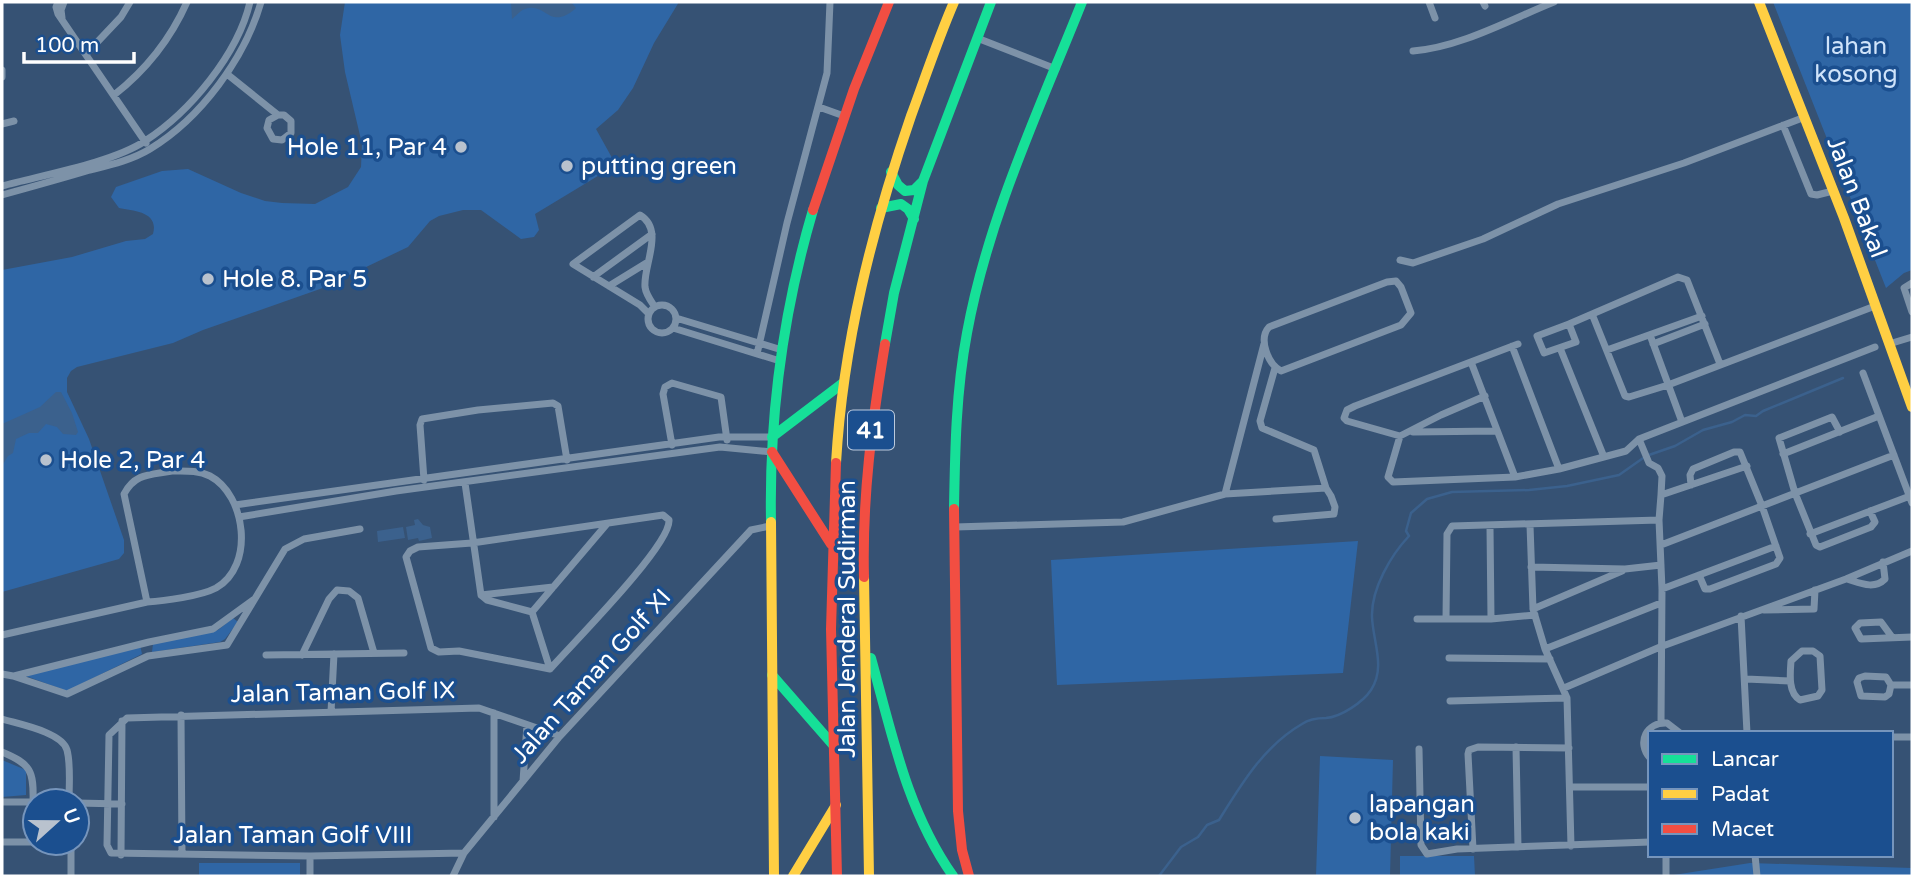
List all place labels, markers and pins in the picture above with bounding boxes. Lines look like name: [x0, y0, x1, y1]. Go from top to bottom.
place label: Hole 11, Par 4: [287, 133, 447, 162]
marker: Hole 11, Par 4: [453, 139, 469, 155]
place label: putting green: [581, 152, 737, 181]
marker: putting green: [559, 158, 575, 174]
place label: Hole 8. Par 5: [222, 265, 367, 294]
marker: Hole 8. Par 5: [200, 271, 216, 287]
place label: Hole 2, Par 4: [60, 446, 205, 475]
marker: Hole 2, Par 4: [38, 452, 54, 468]
place label: lapangan bola kaki: [1369, 790, 1475, 847]
marker: lapangan bola kaki: [1347, 810, 1363, 826]

